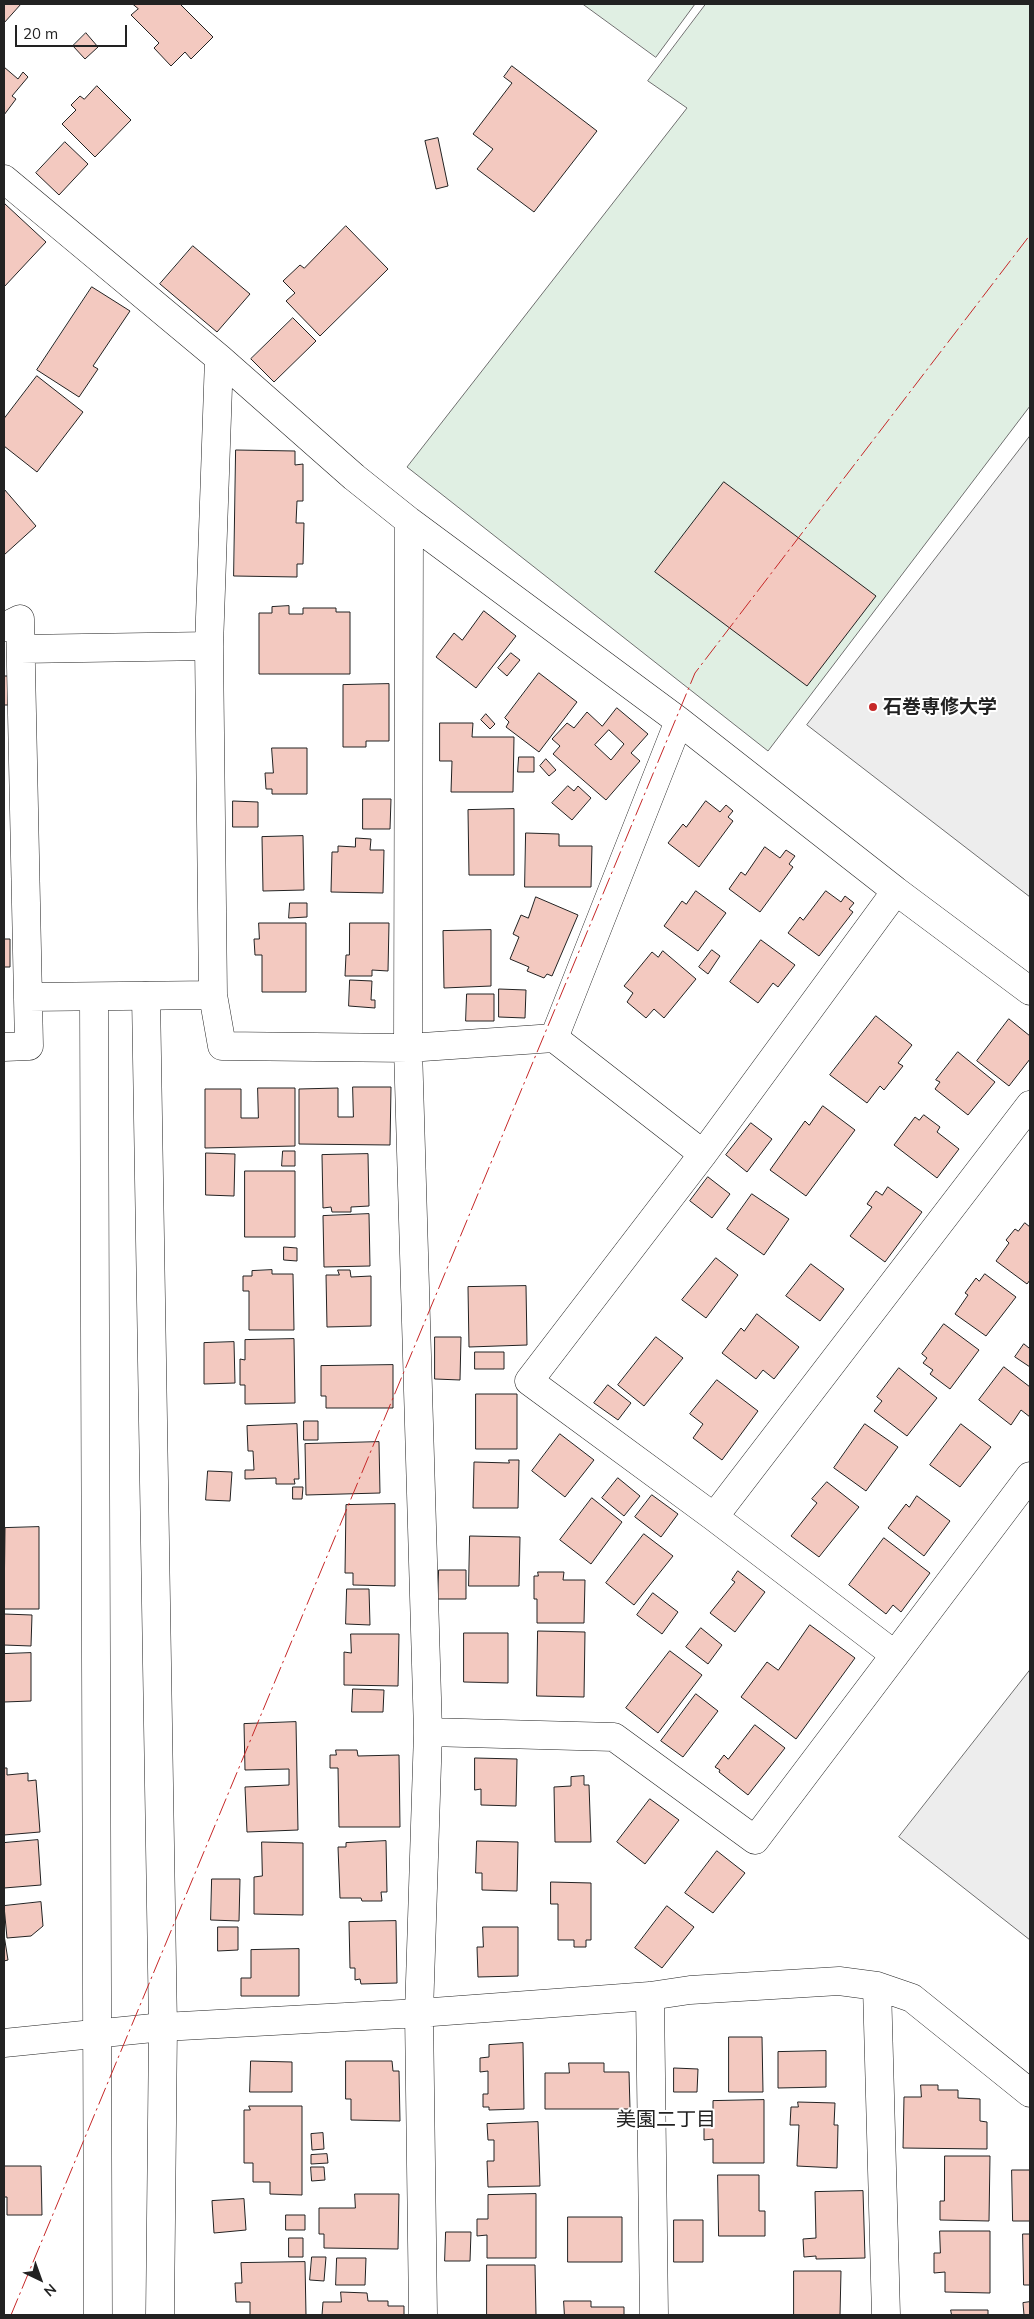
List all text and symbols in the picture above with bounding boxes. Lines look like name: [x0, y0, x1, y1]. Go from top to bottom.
scale bar: [18, 15, 130, 47]
text: 20 m: [23, 24, 58, 43]
place label: 石巻専修大学: [883, 696, 997, 718]
marker: 石巻専修大学: [867, 701, 879, 713]
district label: 美園二丁目: [616, 2108, 716, 2132]
north arrow: [15, 2254, 65, 2304]
text: N: [40, 2280, 60, 2300]

